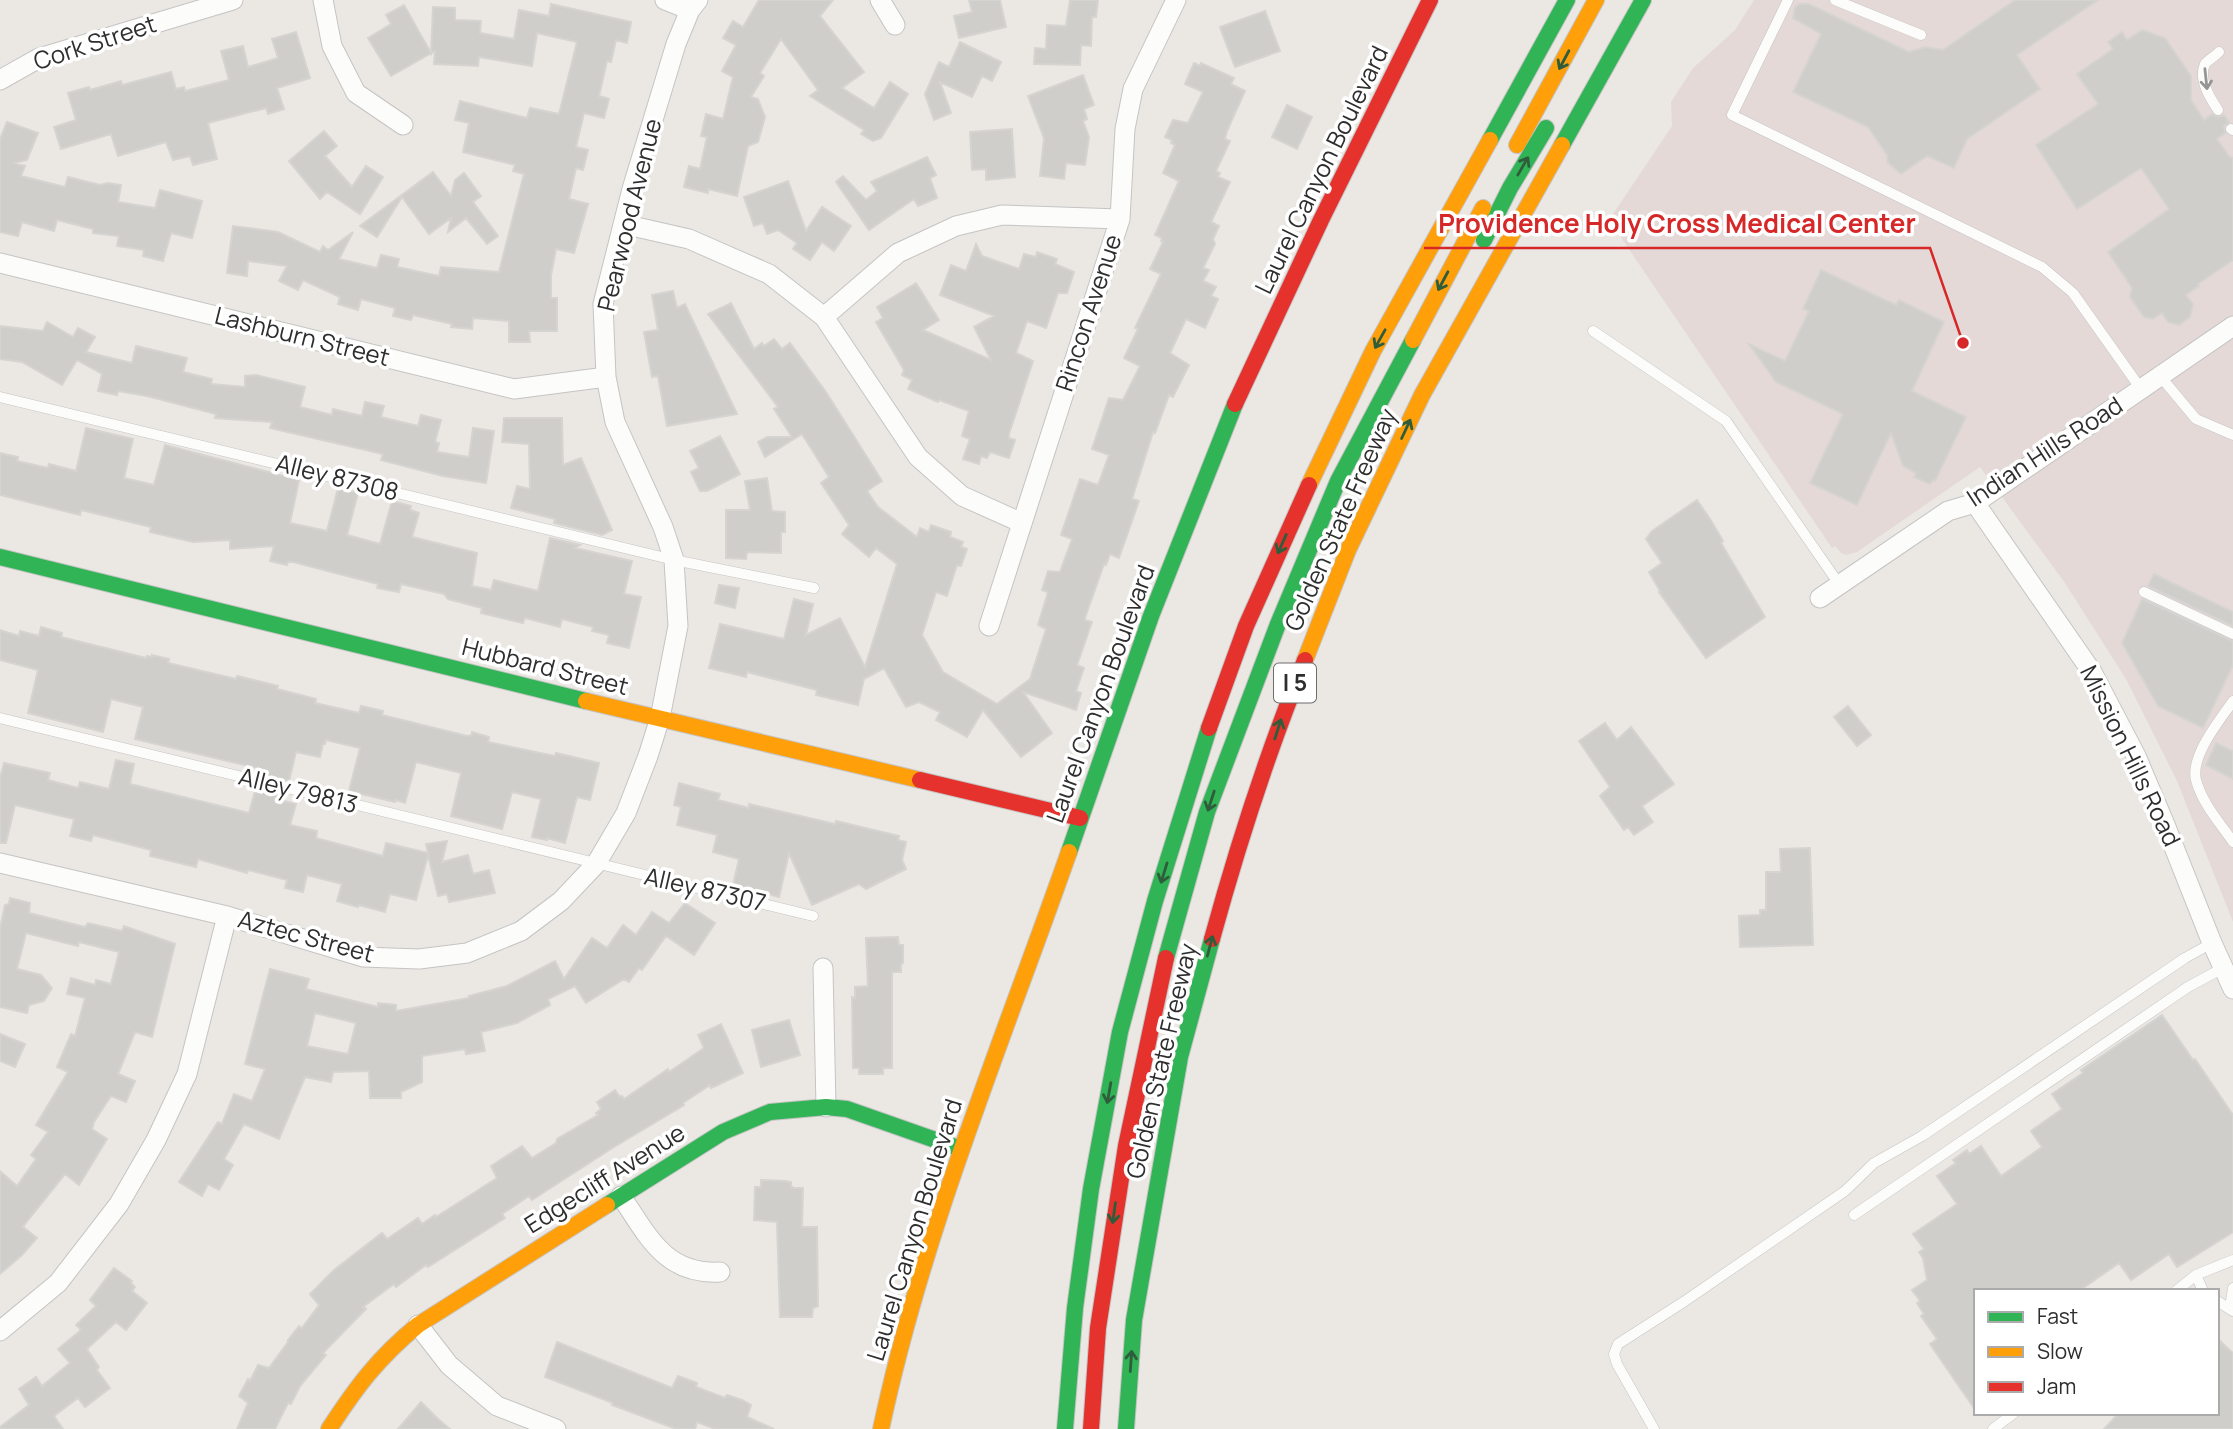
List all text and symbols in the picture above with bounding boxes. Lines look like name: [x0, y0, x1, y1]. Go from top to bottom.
street label: Cork Street: [29, 6, 160, 77]
street label: Laurel Canyon Boulevard: [1246, 40, 1395, 299]
one-way arrow: [1556, 49, 1570, 70]
one-way arrow: [2200, 67, 2213, 90]
street label: Pearwood Avenue: [589, 115, 668, 315]
one-way arrow: [1517, 157, 1531, 177]
callout: Providence Holy Cross Medical Center: [1424, 201, 1930, 248]
text: Providence Holy Cross Medical Center: [1438, 205, 1916, 241]
street label: Rincon Avenue: [1047, 230, 1128, 395]
one-way arrow: [1436, 270, 1449, 291]
street label: Lashburn Street: [211, 298, 393, 373]
one-way arrow: [1373, 328, 1387, 348]
street label: Indian Hills Road: [1960, 388, 2128, 513]
street label: Golden State Freeway: [1276, 403, 1404, 636]
one-way arrow: [1400, 419, 1413, 440]
street label: Alley 87308: [272, 445, 402, 508]
one-way arrow: [1275, 532, 1288, 554]
street label: Laurel Canyon Boulevard: [1038, 560, 1162, 827]
street label: Hubbard Street: [459, 629, 632, 702]
street label: Mission Hills Road: [2073, 659, 2189, 851]
road number: I 5: [1274, 664, 1316, 702]
one-way arrow: [1273, 718, 1285, 740]
street label: Alley 79813: [236, 759, 361, 820]
one-way arrow: [1204, 790, 1216, 812]
street label: Alley 87307: [641, 859, 769, 919]
one-way arrow: [1157, 862, 1170, 884]
street label: Aztec Street: [235, 902, 378, 970]
one-way arrow: [1204, 935, 1217, 957]
street label: Golden State Freeway: [1117, 940, 1204, 1182]
one-way arrow: [1101, 1081, 1115, 1104]
street label: Laurel Canyon Boulevard: [858, 1095, 969, 1365]
street label: Edgecliff Avenue: [518, 1115, 691, 1240]
one-way arrow: [1108, 1201, 1121, 1224]
legend: [1974, 1289, 2219, 1415]
text: Fast: [2037, 1302, 2078, 1330]
text: Slow: [2037, 1337, 2083, 1365]
one-way arrow: [1125, 1350, 1138, 1373]
text: Jam: [2037, 1372, 2076, 1400]

